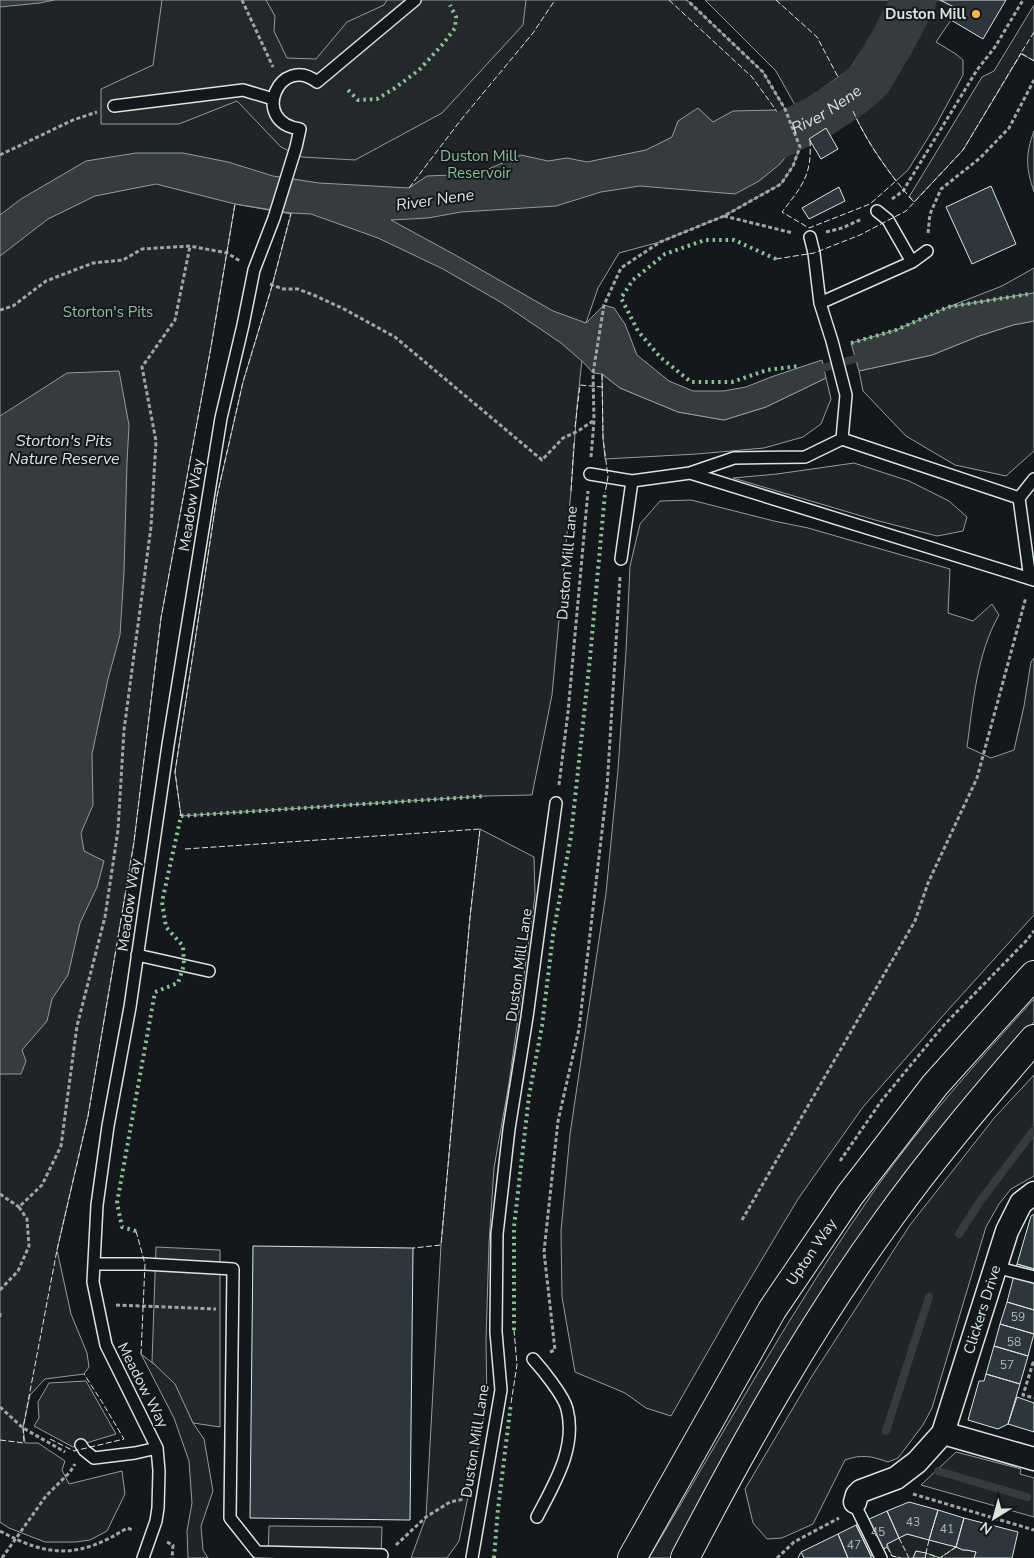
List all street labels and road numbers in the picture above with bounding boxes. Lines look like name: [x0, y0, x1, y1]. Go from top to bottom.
street label: Meadow Way: [174, 457, 208, 553]
street label: Duston Mill Lane: [552, 505, 582, 621]
street label: Meadow Way: [113, 857, 145, 953]
street label: Duston Mill Lane: [501, 907, 537, 1023]
street label: Upton Way: [782, 1214, 841, 1289]
street label: Clickers Drive: [959, 1263, 1006, 1357]
street label: Meadow Way: [113, 1339, 173, 1431]
street label: Duston Mill Lane: [456, 1383, 494, 1499]

